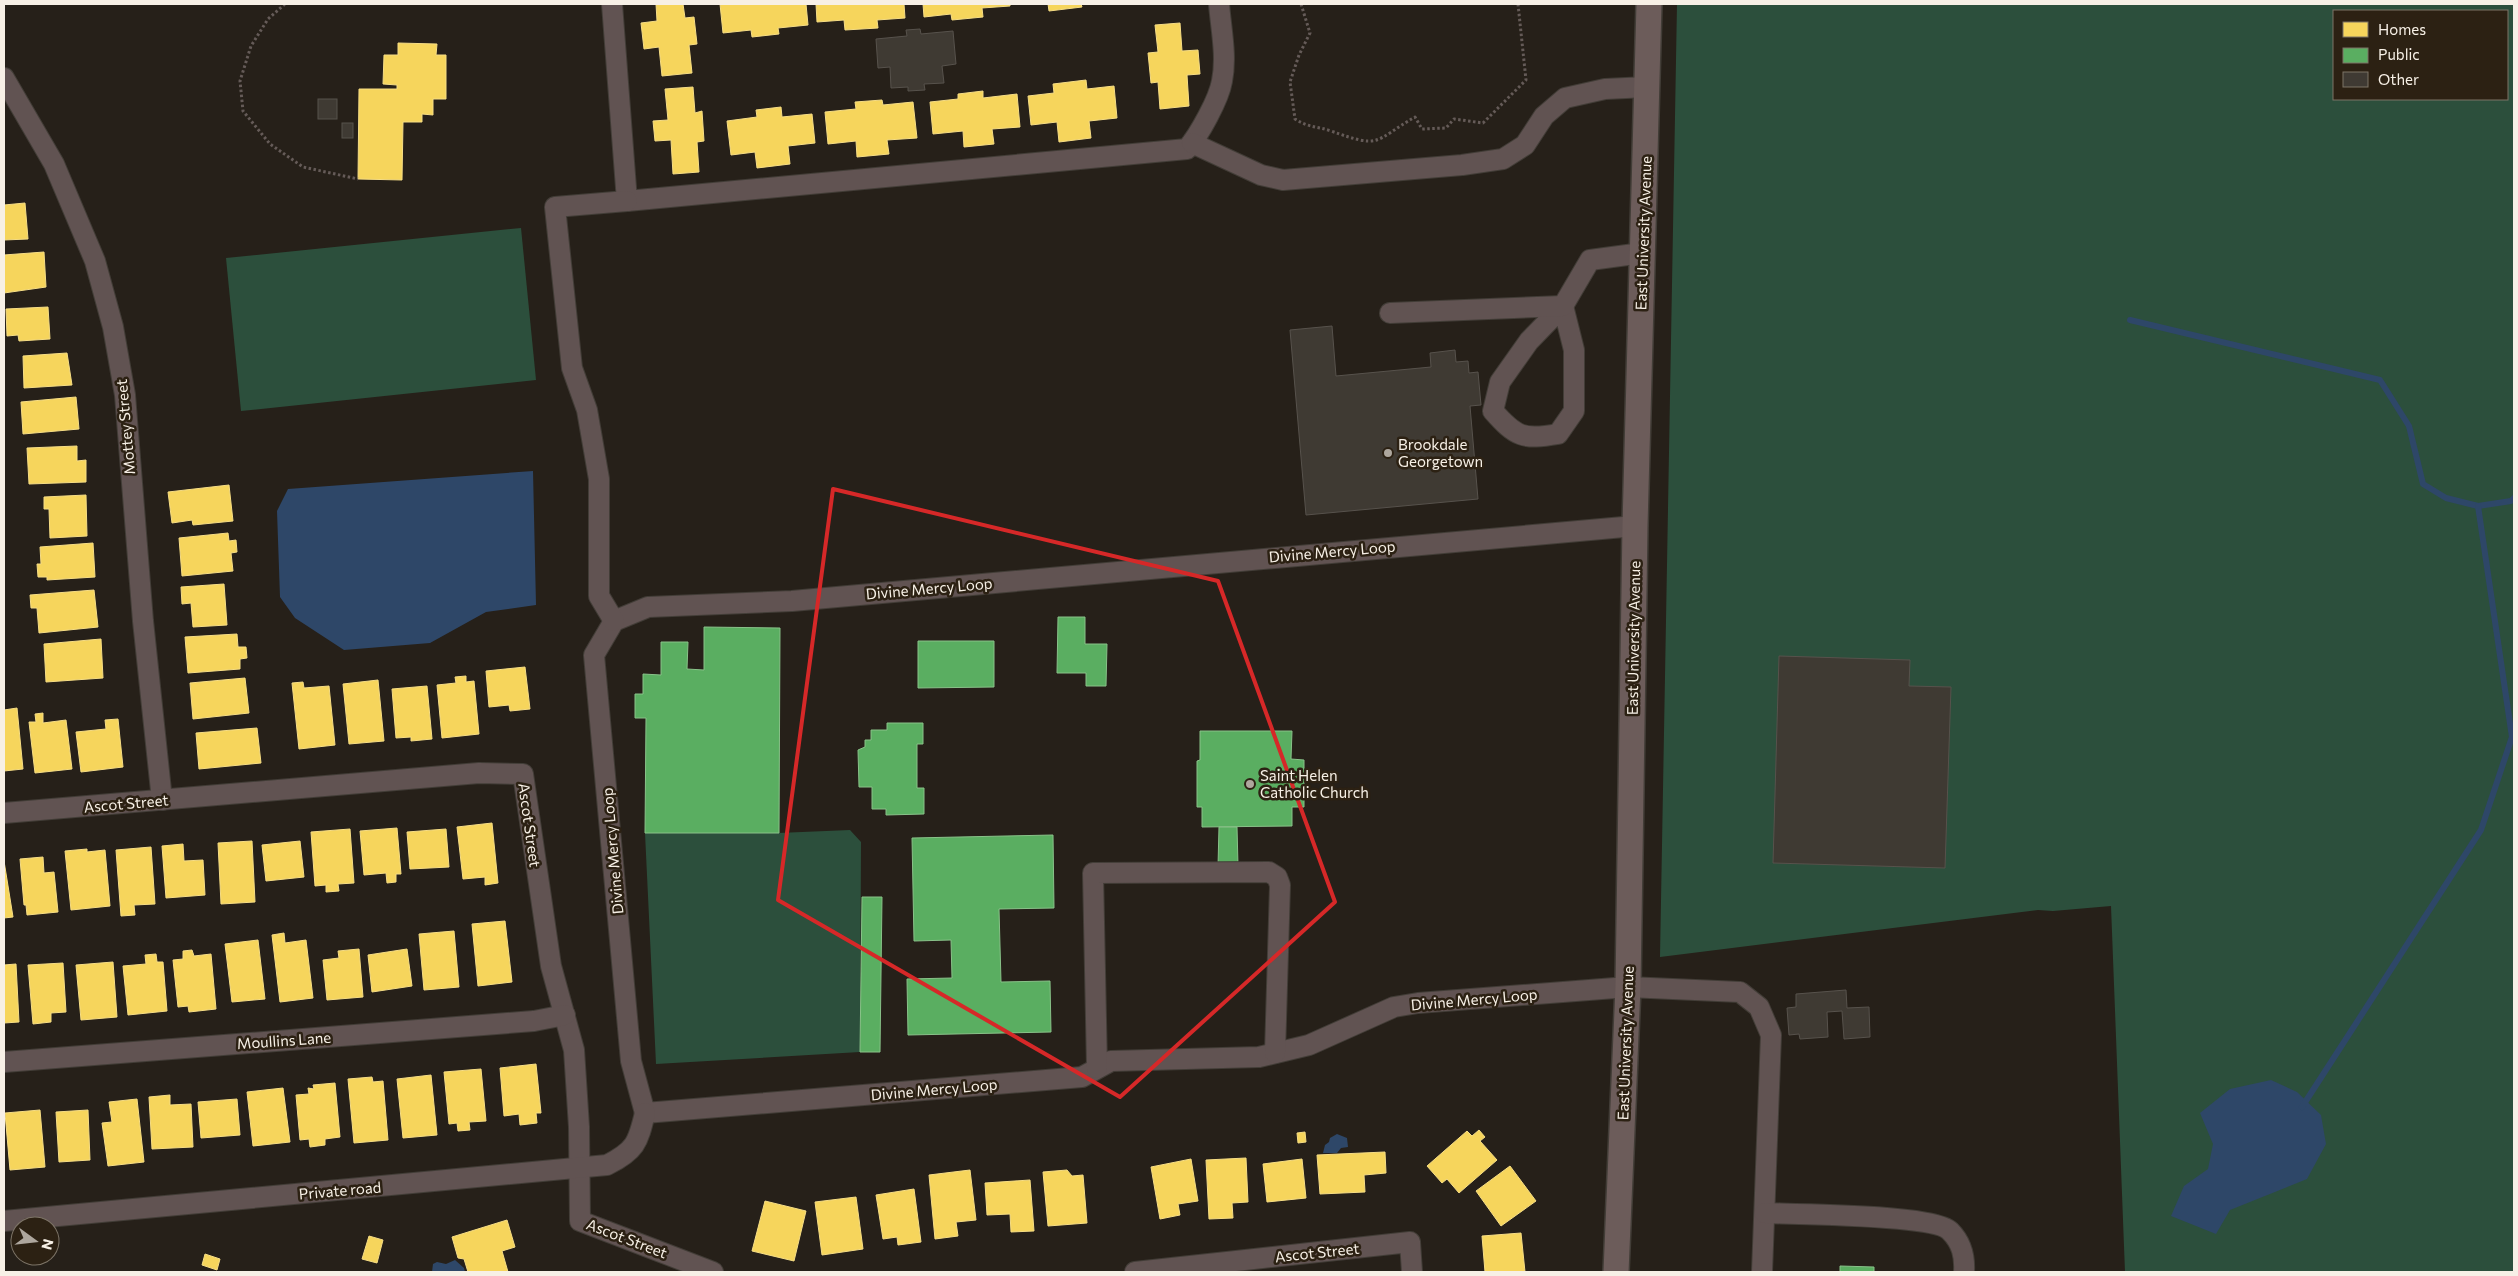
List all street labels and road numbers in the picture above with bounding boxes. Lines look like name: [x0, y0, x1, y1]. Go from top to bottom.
street label: East University Avenue: [1631, 155, 1655, 311]
street label: Mottey Street: [112, 378, 138, 476]
street label: Divine Mercy Loop: [1268, 536, 1396, 566]
street label: East University Avenue: [1623, 561, 1643, 715]
street label: Divine Mercy Loop: [865, 573, 993, 603]
street label: Ascot Street: [515, 782, 545, 868]
street label: Divine Mercy Loop: [597, 787, 627, 915]
street label: Ascot Street: [83, 790, 169, 816]
street label: East University Avenue: [1613, 965, 1637, 1121]
street label: Divine Mercy Loop: [1410, 984, 1538, 1014]
street label: Moullins Lane: [236, 1028, 332, 1052]
street label: Divine Mercy Loop: [870, 1074, 998, 1104]
street label: Private road: [298, 1177, 382, 1203]
street label: Ascot Street: [584, 1214, 670, 1262]
street label: Ascot Street: [1274, 1239, 1360, 1265]

